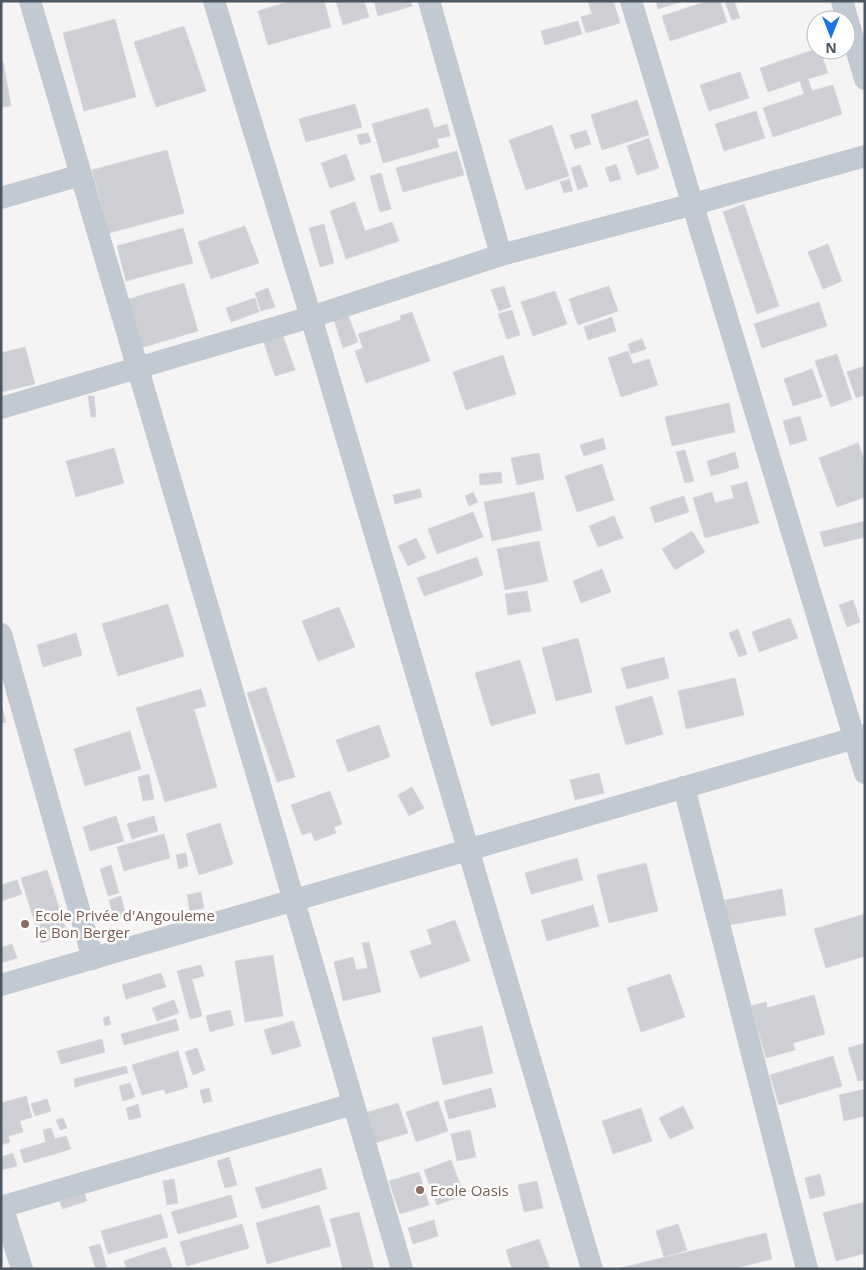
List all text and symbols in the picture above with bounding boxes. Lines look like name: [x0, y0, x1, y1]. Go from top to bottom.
north arrow: [806, 10, 856, 60]
text: N: [825, 39, 837, 58]
place label: Ecole Privée d'Angouleme le Bon Berger: [35, 905, 215, 942]
marker: Ecole Privée d'Angouleme le Bon Berger: [19, 918, 31, 930]
place label: Ecole Oasis: [430, 1180, 509, 1200]
marker: Ecole Oasis: [414, 1184, 426, 1196]

